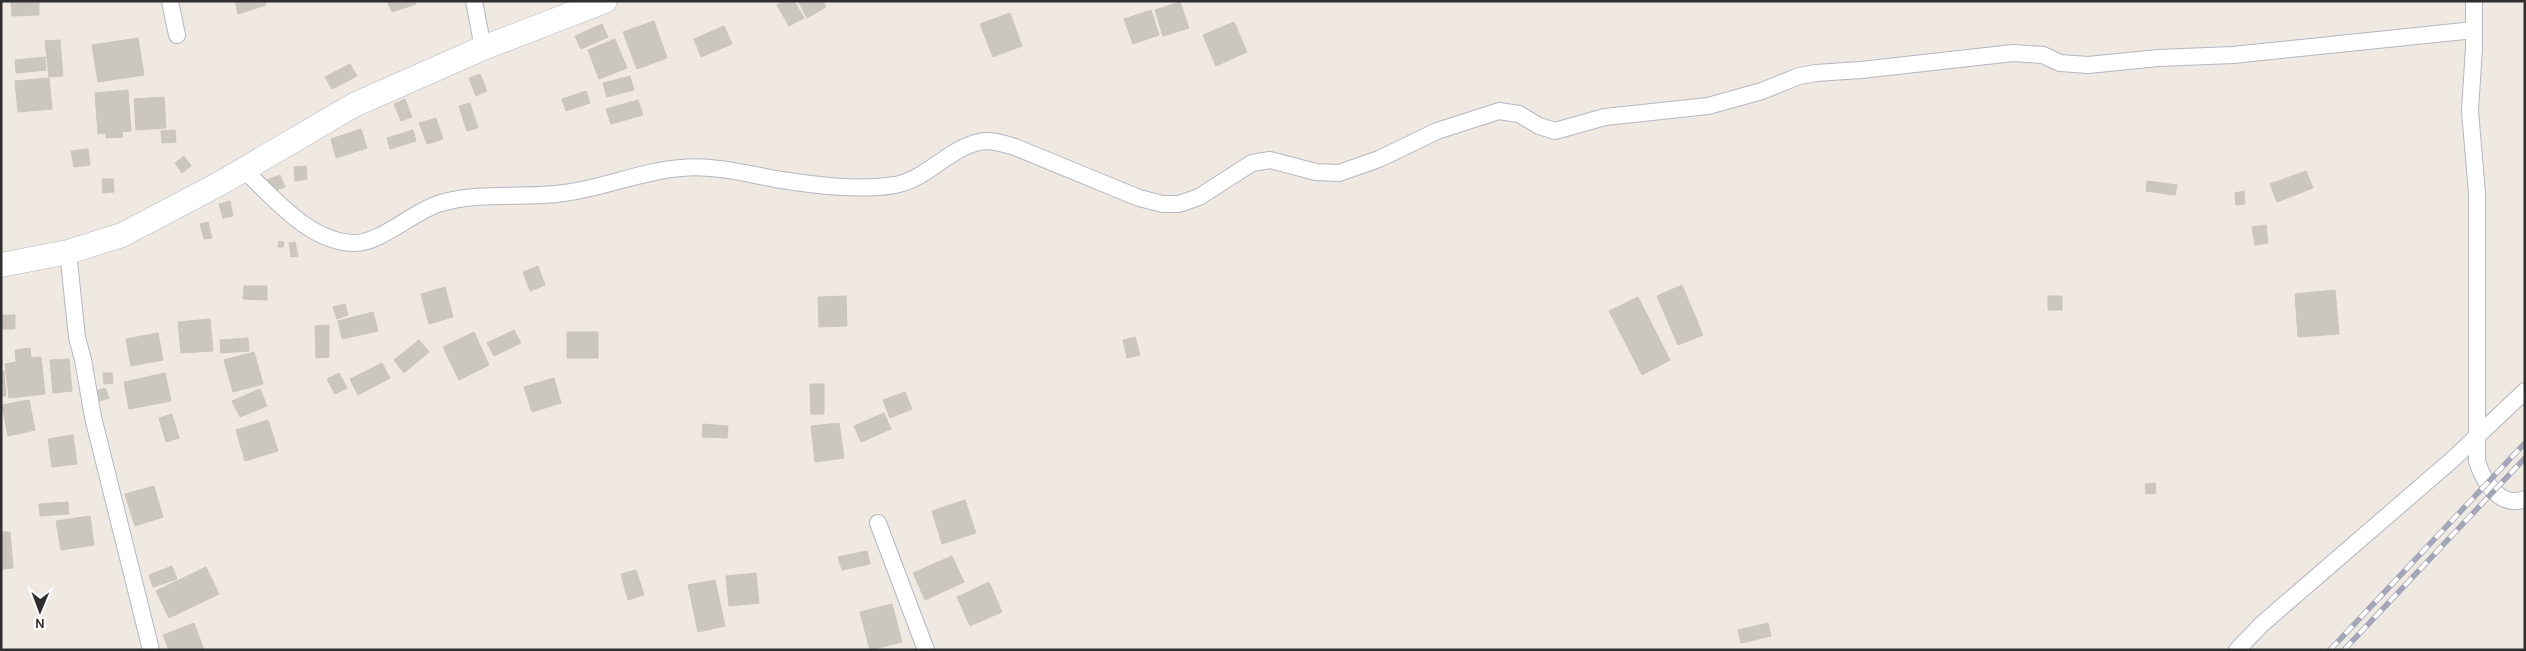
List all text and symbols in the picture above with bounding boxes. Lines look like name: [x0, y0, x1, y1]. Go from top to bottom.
north arrow: [15, 586, 65, 636]
text: N: [35, 615, 45, 632]

